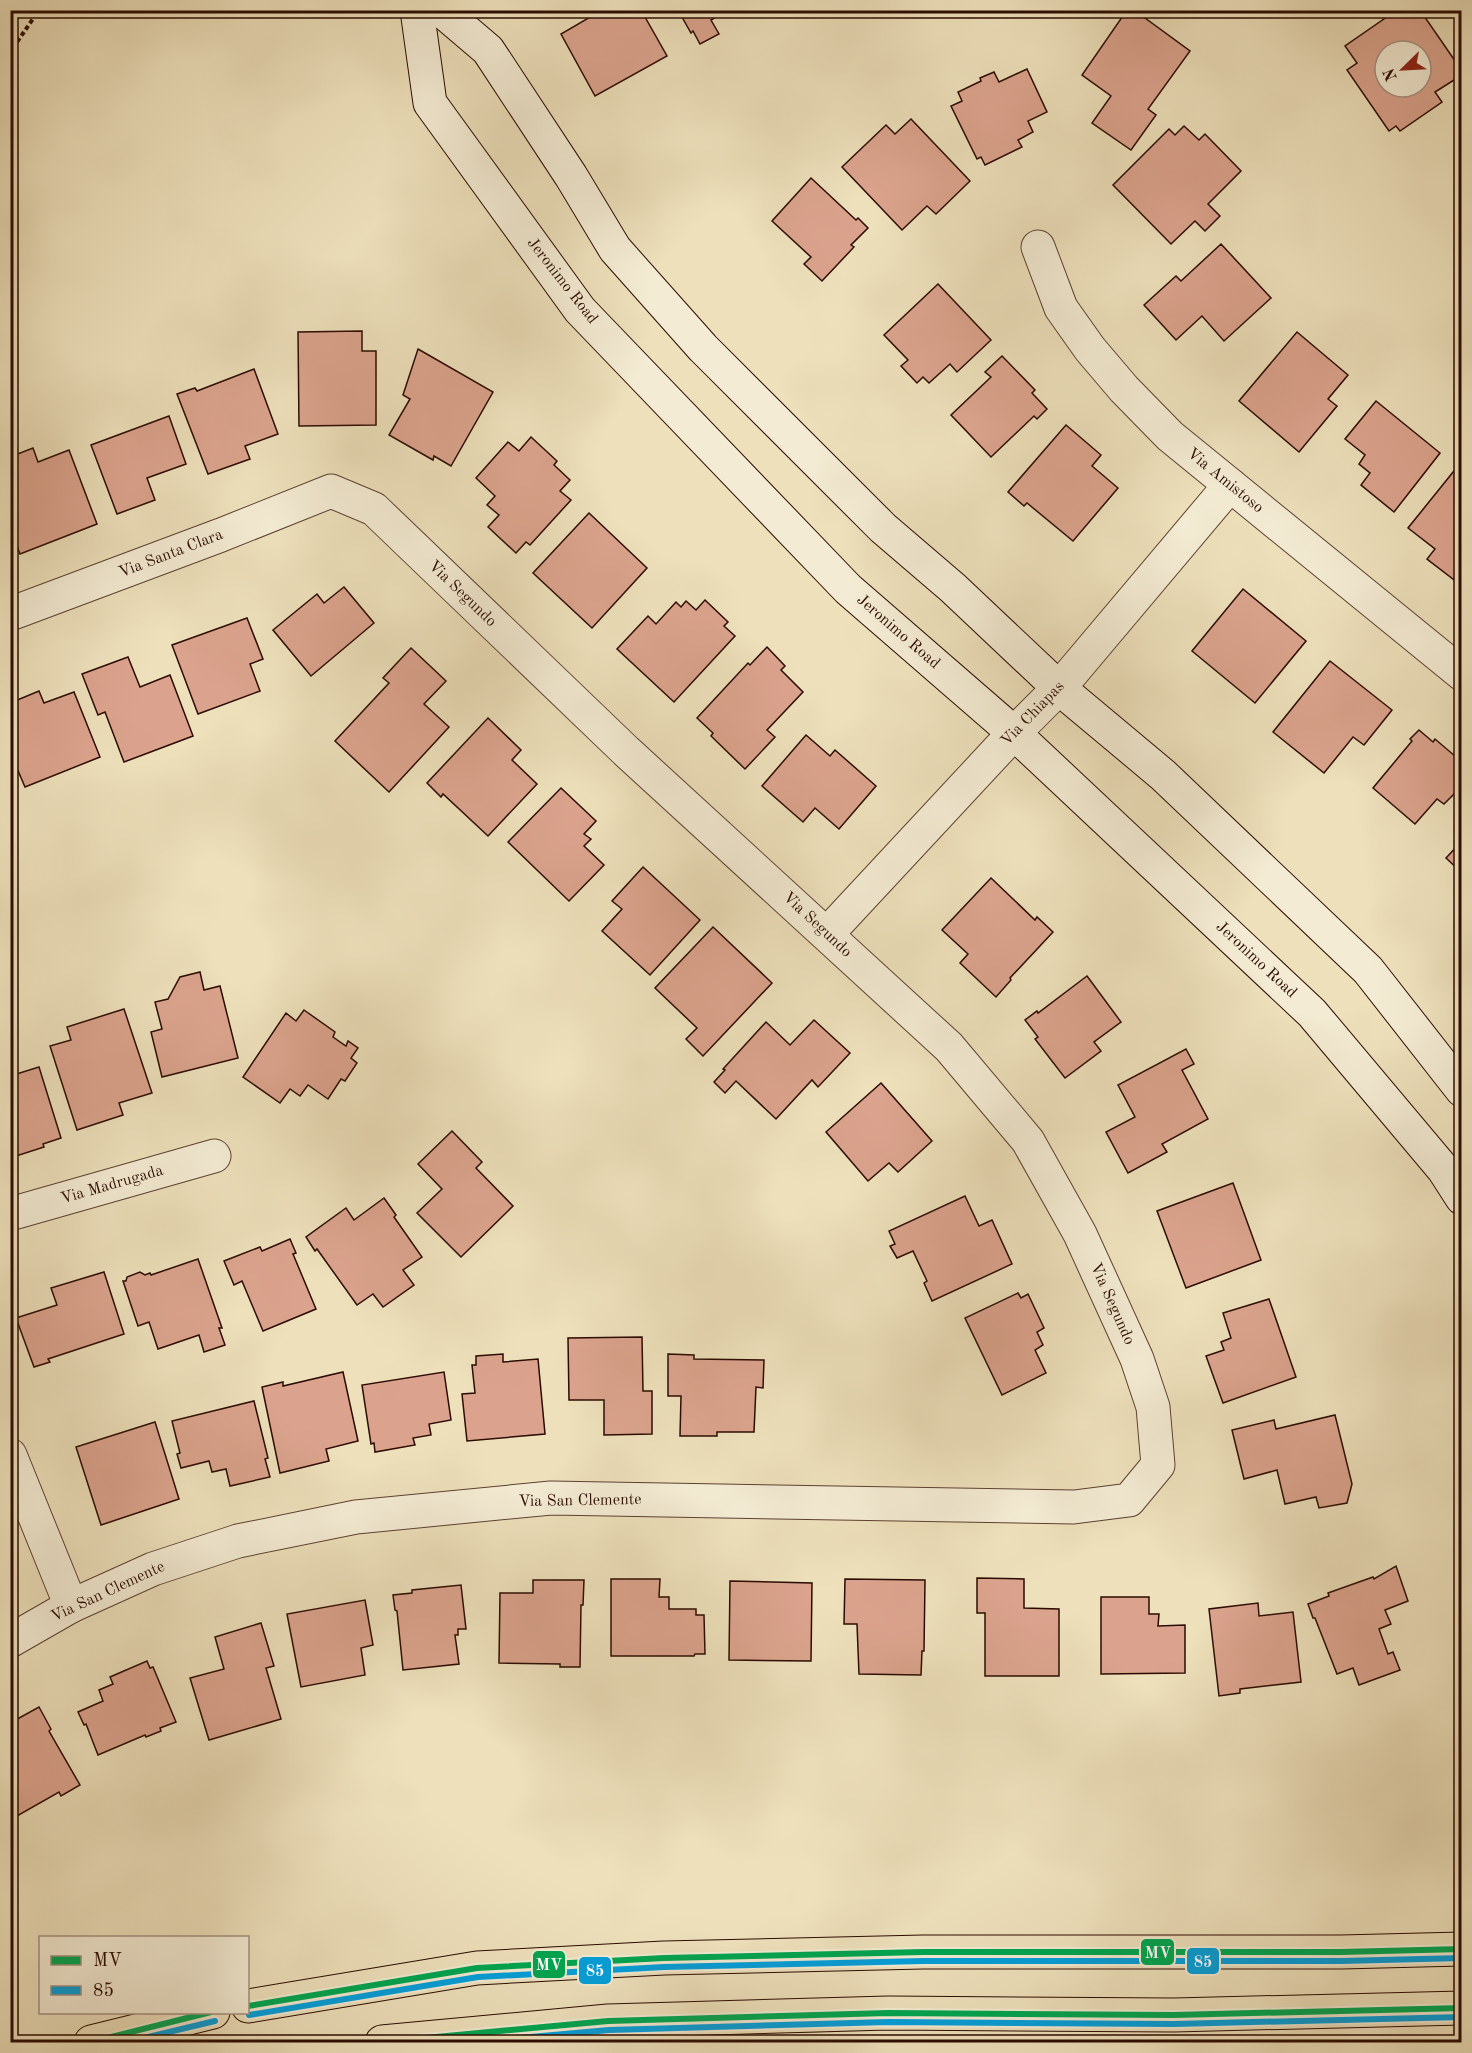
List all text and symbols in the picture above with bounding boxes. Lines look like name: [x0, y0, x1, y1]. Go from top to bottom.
north arrow: [1373, 39, 1433, 99]
text: N: [1381, 65, 1401, 83]
street label: Jeronimo Road: [524, 235, 600, 327]
street label: Via Amistoso: [1184, 446, 1266, 517]
street label: Via Santa Clara: [117, 527, 225, 581]
street label: Via Segundo: [425, 558, 499, 630]
street label: Jeronimo Road: [853, 592, 943, 672]
street label: Via Chiapas: [998, 679, 1068, 749]
street label: Via Segundo: [779, 889, 855, 961]
street label: Jeronimo Road: [1212, 919, 1300, 1001]
street label: Via Madrugada: [59, 1163, 165, 1207]
street label: Via Segundo: [1087, 1261, 1137, 1347]
street label: Via San Clemente: [518, 1492, 642, 1510]
street label: Via San Clemente: [49, 1559, 167, 1625]
legend: [39, 1936, 249, 2014]
line badge: MV: [1140, 1938, 1175, 1966]
text: MV: [1145, 1946, 1171, 1962]
line badge: 85: [1186, 1947, 1220, 1975]
line badge: MV: [532, 1950, 566, 1979]
text: MV: [93, 1952, 122, 1970]
text: 85: [1194, 1955, 1212, 1971]
line badge: 85: [578, 1956, 612, 1985]
text: MV: [536, 1958, 562, 1974]
text: 85: [586, 1964, 604, 1980]
text: 85: [93, 1982, 114, 2000]

